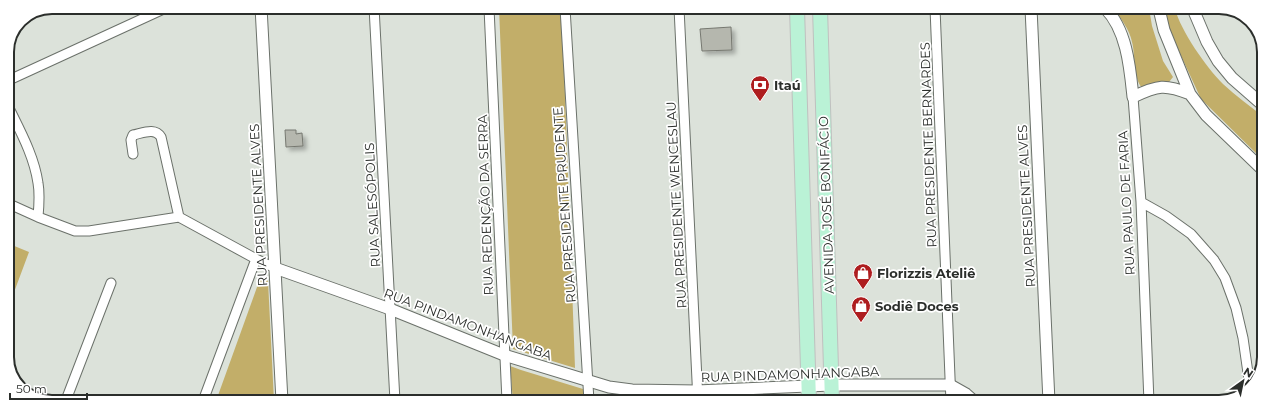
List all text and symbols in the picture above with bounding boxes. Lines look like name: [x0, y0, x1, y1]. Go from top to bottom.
street label: RUA PRESIDENTE BERNARDES: [916, 42, 940, 248]
bank icon: Itaú: [749, 74, 771, 102]
place label: Itaú: [774, 77, 801, 93]
street label: RUA PRESIDENTE WENCESLAU: [663, 101, 689, 309]
street label: RUA PRESIDENTE PRUDENTE: [549, 107, 579, 303]
street label: RUA REDENÇÃO DA SERRA: [474, 114, 496, 296]
street label: AVENIDA JOSÉ BONIFÁCIO: [815, 116, 837, 294]
street label: RUA PRESIDENTE ALVES: [246, 123, 270, 287]
street label: RUA PRESIDENTE ALVES: [1014, 124, 1038, 288]
street label: RUA PAULO DE FARIA: [1114, 130, 1138, 276]
street label: RUA SALESÓPOLIS: [361, 142, 383, 268]
shop icon: Florizzis Ateliê: [852, 262, 874, 290]
place label: Florizzis Ateliê: [877, 265, 975, 281]
street label: RUA PINDAMONHANGABA: [382, 285, 555, 364]
shop icon: Sodiê Doces: [850, 295, 872, 323]
place label: Sodiê Doces: [875, 298, 959, 314]
north arrow: [1223, 361, 1263, 401]
street label: RUA PINDAMONHANGABA: [700, 363, 880, 385]
text: N: [1241, 364, 1256, 381]
scale bar: [10, 375, 87, 401]
text: 50 m: [16, 381, 47, 396]

